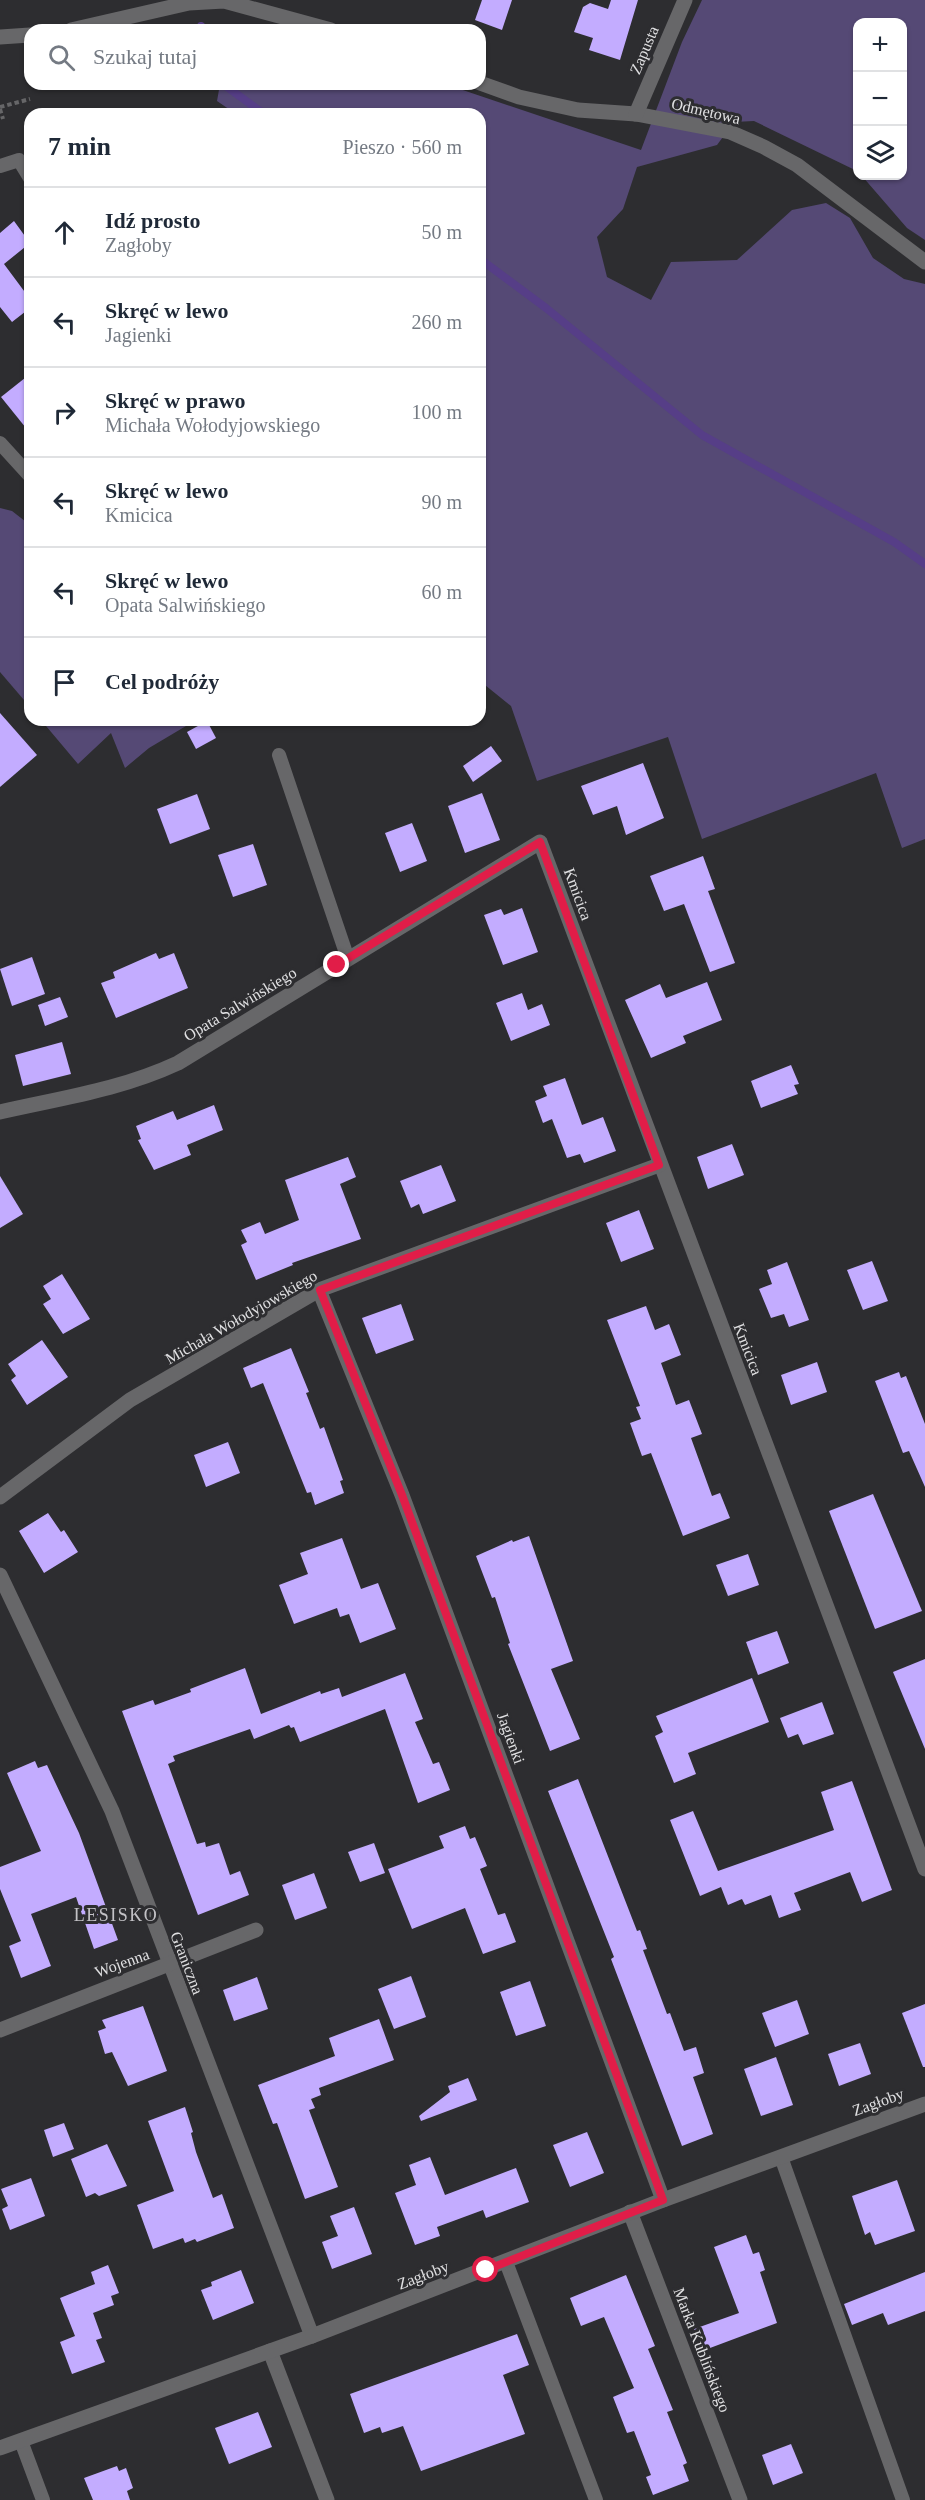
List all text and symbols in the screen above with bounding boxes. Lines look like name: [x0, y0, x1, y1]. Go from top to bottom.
map controls: [853, 18, 907, 180]
button: +: [853, 18, 907, 72]
street label: Zapusta: [626, 23, 663, 77]
search box: [24, 24, 486, 90]
icon: search: [45, 41, 78, 74]
text: Szukaj tutaj: [93, 44, 197, 69]
button: −: [853, 72, 907, 126]
street label: Odmętowa: [670, 95, 742, 128]
button: layers: [853, 126, 907, 180]
text: 7 min: [48, 132, 111, 161]
text: Pieszo · 560 m: [343, 136, 462, 158]
text: Idź prosto: [105, 208, 201, 233]
icon: ahead: [48, 216, 81, 249]
text: 50 m: [421, 221, 462, 243]
text: Zagłoby: [105, 234, 172, 256]
text: Skręć w lewo: [105, 298, 228, 323]
icon: left: [48, 306, 81, 339]
text: 260 m: [411, 311, 462, 333]
text: Jagienki: [105, 324, 172, 346]
text: Skręć w prawo: [105, 388, 246, 413]
icon: right: [48, 396, 81, 429]
text: 100 m: [411, 401, 462, 423]
text: Michała Wołodyjowskiego: [105, 414, 320, 436]
text: Skręć w lewo: [105, 478, 228, 503]
icon: left: [48, 486, 81, 519]
text: 90 m: [421, 491, 462, 513]
text: Kmicica: [105, 504, 173, 526]
text: Skręć w lewo: [105, 568, 228, 593]
icon: left: [48, 576, 81, 609]
text: 60 m: [421, 581, 462, 603]
text: Opata Salwińskiego: [105, 594, 266, 616]
icon: arrive: [48, 666, 81, 699]
text: Cel podróży: [105, 669, 219, 694]
street label: Kmicica: [561, 866, 595, 922]
route end: [323, 951, 349, 977]
street label: Opata Salwińskiego: [181, 964, 300, 1045]
street label: Michała Wołodyjowskiego: [162, 1267, 320, 1368]
street label: Kmicica: [730, 1321, 766, 1377]
street label: Jagienki: [493, 1710, 528, 1767]
district label: LESISKO: [74, 1905, 158, 1925]
street label: Graniczna: [167, 1929, 207, 1997]
street label: Wojenna: [93, 1945, 152, 1982]
street label: Zagłoby: [850, 2085, 906, 2120]
route start: [472, 2256, 498, 2282]
street label: Zagłoby: [395, 2258, 451, 2293]
street label: Marka Kublińskiego: [669, 2285, 734, 2415]

